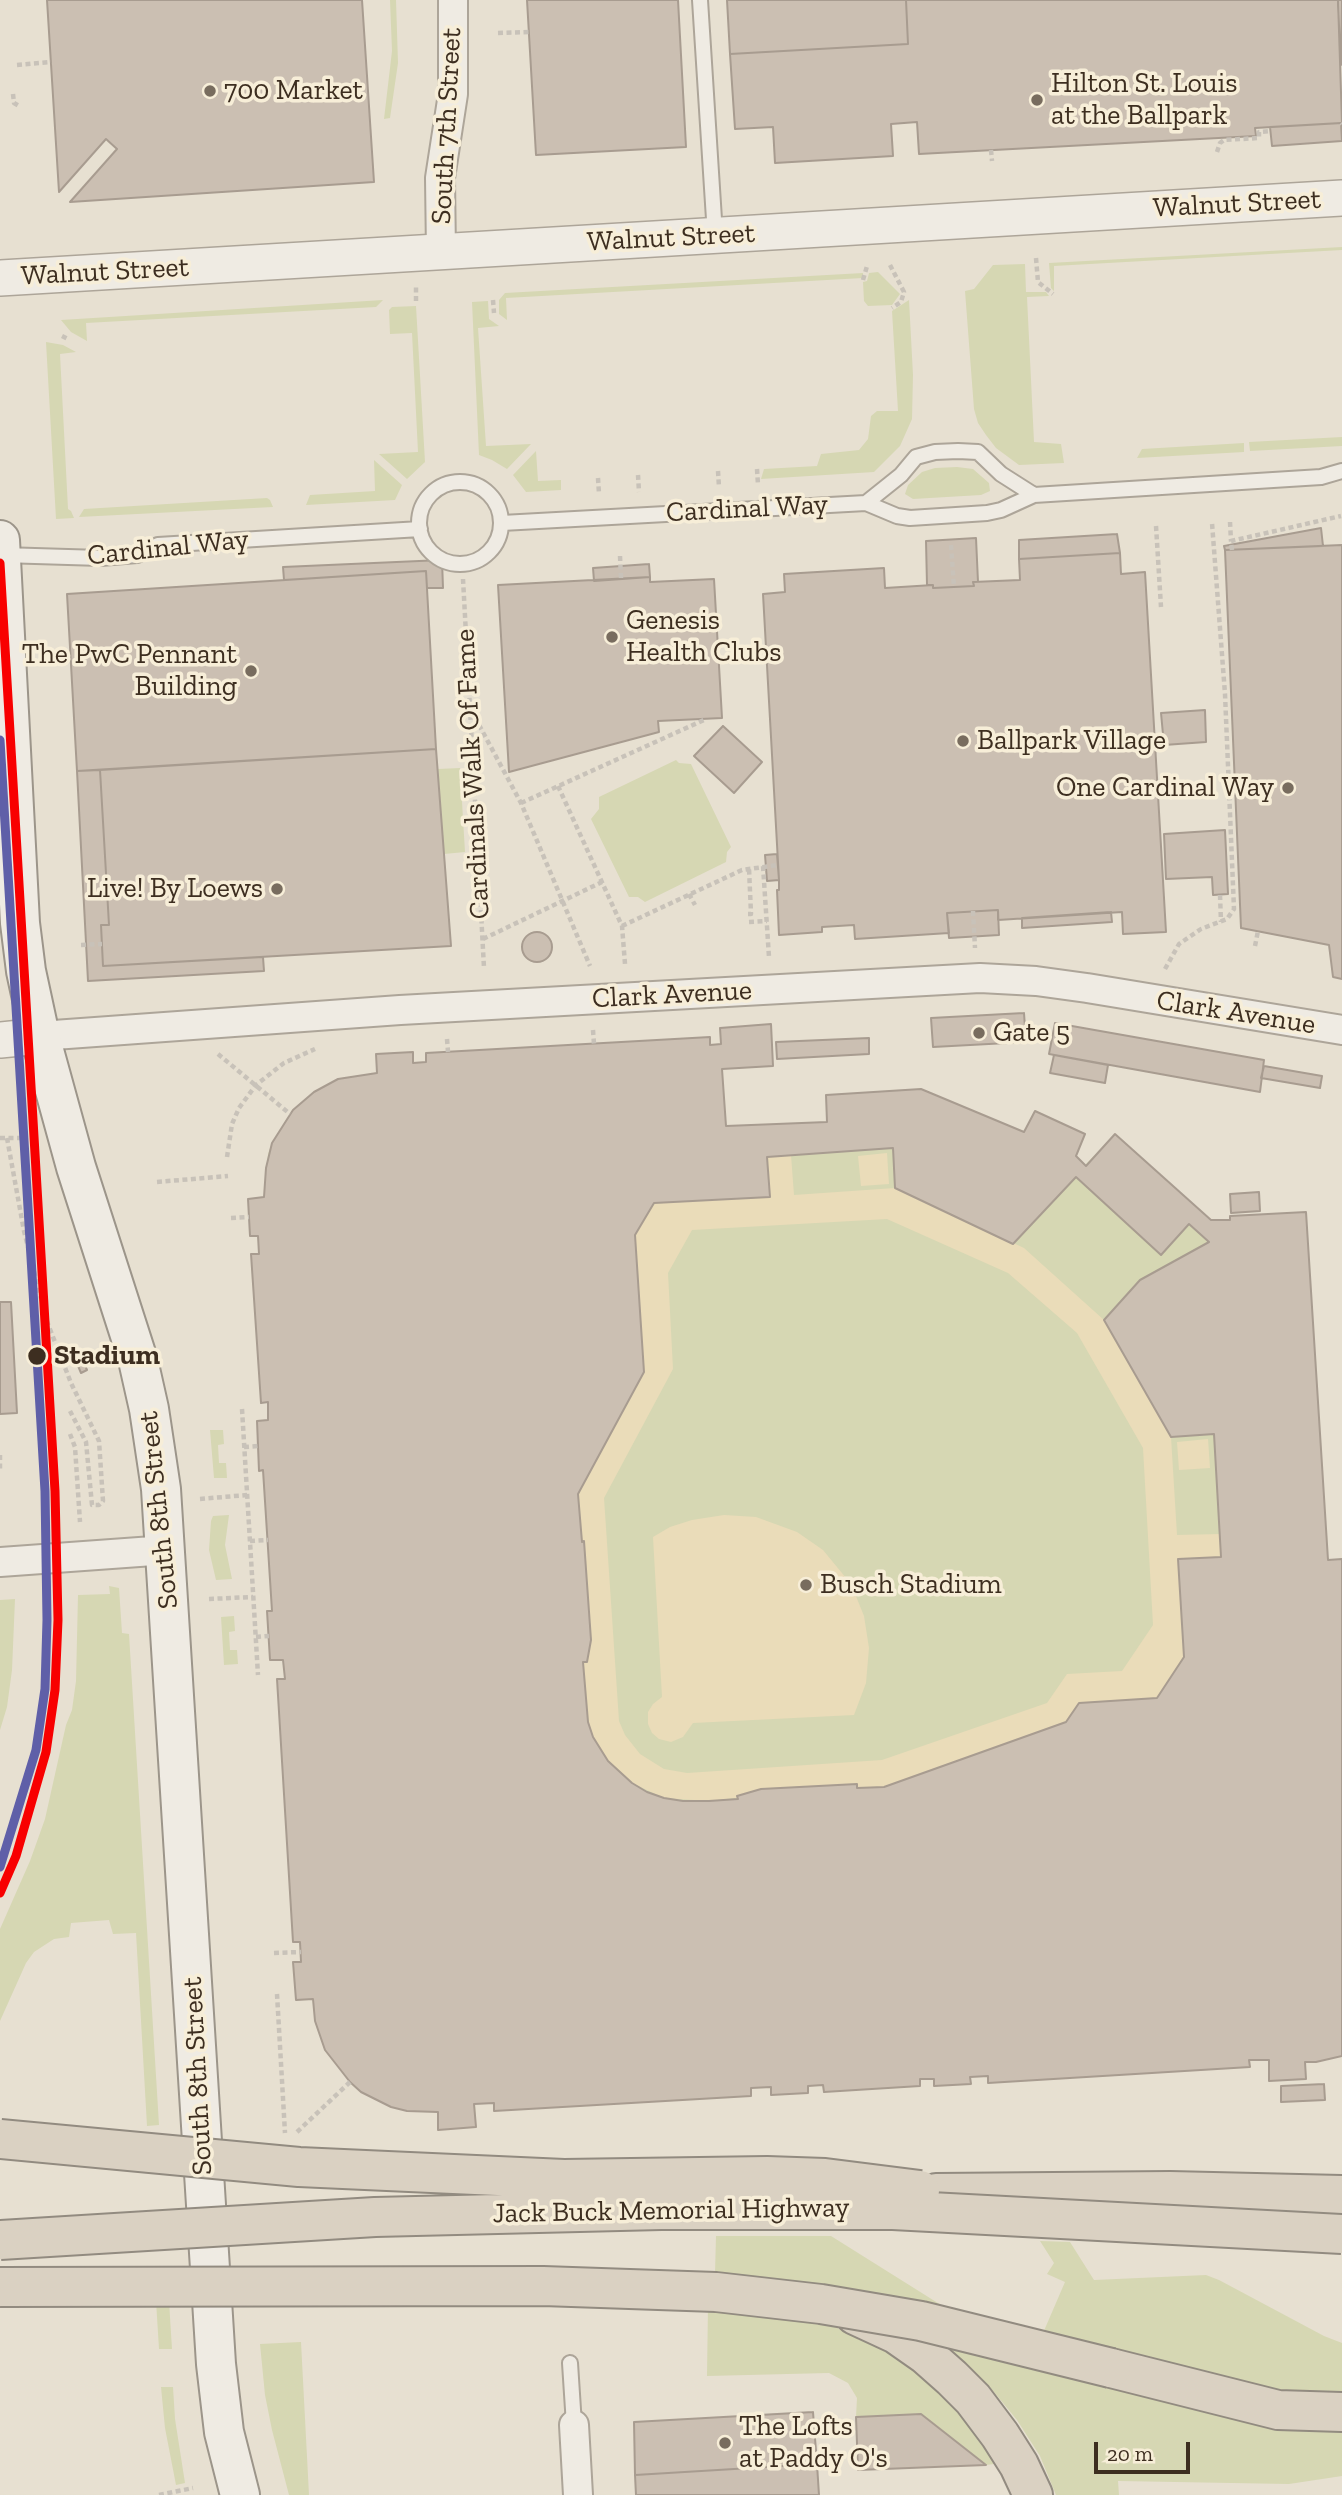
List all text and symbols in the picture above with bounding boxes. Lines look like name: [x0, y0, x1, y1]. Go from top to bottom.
street label: South 7th Street: [425, 27, 469, 225]
place label: Hilton St. Louis at the Ballpark: [1051, 67, 1238, 133]
place label: 700 Market: [224, 74, 363, 108]
marker: 700 Market: [202, 83, 218, 99]
marker: Hilton St. Louis at the Ballpark: [1029, 92, 1045, 108]
street label: Walnut Street: [1152, 183, 1322, 225]
street label: Walnut Street: [586, 217, 756, 259]
street label: Walnut Street: [20, 251, 190, 293]
street label: Cardinal Way: [665, 488, 829, 530]
street label: Cardinal Way: [86, 523, 250, 573]
place label: Genesis Health Clubs: [626, 604, 782, 670]
street label: Cardinals Walk Of Fame: [449, 628, 497, 920]
marker: Genesis Health Clubs: [604, 629, 620, 645]
place label: The PwC Pennant Building: [22, 638, 237, 704]
marker: The PwC Pennant Building: [243, 663, 259, 679]
place label: Ballpark Village: [977, 724, 1166, 758]
marker: Ballpark Village: [955, 733, 971, 749]
place label: One Cardinal Way: [1056, 771, 1274, 805]
marker: One Cardinal Way: [1280, 780, 1296, 796]
place label: Live! By Loews: [87, 872, 263, 906]
marker: Live! By Loews: [269, 881, 285, 897]
street label: Clark Avenue: [591, 974, 753, 1016]
street label: Clark Avenue: [1154, 984, 1318, 1042]
place label: Gate 5: [993, 1016, 1070, 1050]
marker: Gate 5: [971, 1025, 987, 1041]
place label: Stadium: [54, 1339, 160, 1373]
marker: Stadium: [26, 1345, 48, 1367]
street label: South 8th Street: [132, 1409, 186, 1611]
place label: Busch Stadium: [820, 1568, 1002, 1602]
marker: Busch Stadium: [798, 1577, 814, 1593]
street label: South 8th Street: [176, 1976, 220, 2176]
street label: Jack Buck Memorial Highway: [492, 2191, 850, 2231]
place label: The Lofts at Paddy O's: [739, 2410, 888, 2476]
scale bar: [1097, 2428, 1193, 2472]
marker: The Lofts at Paddy O's: [717, 2435, 733, 2451]
text: 20 m: [1107, 2441, 1153, 2466]

